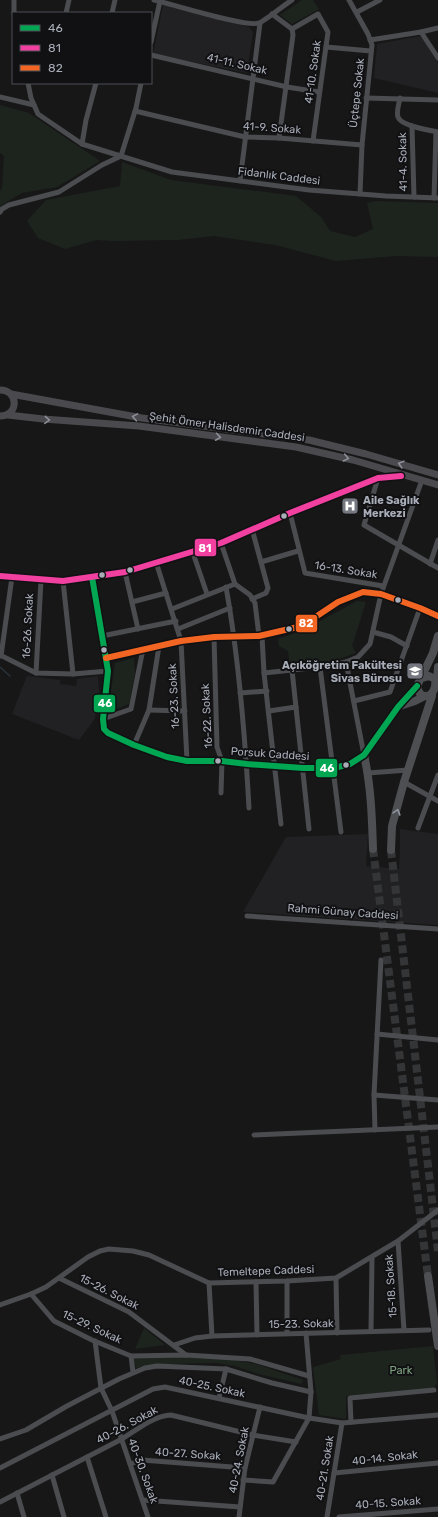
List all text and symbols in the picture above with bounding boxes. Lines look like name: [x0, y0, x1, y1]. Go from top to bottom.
legend: [12, 12, 152, 84]
text: 46: [48, 21, 63, 35]
street label: 41-10. Sokak: [302, 39, 324, 104]
text: 81: [48, 41, 61, 55]
street label: 41-11. Sokak: [206, 51, 269, 77]
street label: Üçtepe Sokak: [347, 57, 367, 129]
text: 82: [48, 61, 63, 75]
street label: 41-9. Sokak: [242, 119, 302, 137]
street label: 41-4. Sokak: [396, 132, 410, 192]
street label: Fidanlık Caddesi: [237, 164, 321, 188]
street label: Şehit Ömer Halisdemir Caddesi: [148, 410, 306, 444]
one-way arrow: [132, 413, 138, 422]
one-way arrow: [44, 415, 50, 424]
one-way arrow: [215, 432, 221, 441]
one-way arrow: [343, 454, 349, 462]
one-way arrow: [398, 460, 405, 469]
place label: Aile Sağlık Merkezi: [363, 494, 420, 520]
hospital icon: Aile Sağlık Merkezi: [340, 496, 360, 516]
unlabelled marker: [279, 511, 289, 521]
line badge: 81: [194, 538, 217, 557]
text: 81: [199, 542, 211, 555]
street label: 16-13. Sokak: [314, 559, 379, 581]
unlabelled marker: [125, 565, 135, 575]
unlabelled marker: [97, 570, 107, 580]
street label: 16-26. Sokak: [20, 593, 36, 659]
unlabelled marker: [393, 595, 403, 605]
line badge: 82: [295, 614, 318, 633]
text: 82: [299, 617, 313, 630]
unlabelled marker: [284, 624, 294, 634]
unlabelled marker: [99, 645, 109, 655]
place label: Açıköğretim Fakültesi Sivas Bürosu: [282, 659, 402, 685]
school or university icon: Açıköğretim Fakültesi Sivas Bürosu: [405, 661, 425, 681]
street label: 16-23. Sokak: [166, 663, 182, 729]
street label: 16-22. Sokak: [199, 683, 215, 749]
line badge: 46: [93, 694, 116, 713]
text: 46: [98, 697, 112, 710]
street label: Porsuk Caddesi: [230, 745, 310, 763]
unlabelled marker: [213, 756, 223, 766]
line badge: 46: [315, 758, 338, 778]
unlabelled marker: [341, 760, 351, 770]
text: 46: [320, 762, 334, 775]
one-way arrow: [392, 809, 401, 816]
street label: Rahmi Günay Caddesi: [287, 902, 399, 922]
street label: 15-18. Sokak: [382, 1253, 400, 1318]
street label: Temeltepe Caddesi: [217, 1263, 315, 1279]
street label: 15-26. Sokak: [77, 1271, 141, 1313]
street label: 15-29. Sokak: [60, 1308, 124, 1347]
street label: 15-23. Sokak: [268, 1317, 334, 1331]
park label: Park: [390, 1364, 413, 1377]
street label: 40-25. Sokak: [178, 1374, 247, 1400]
street label: 40-26. Sokak: [94, 1403, 160, 1447]
street label: 40-24. Sokak: [226, 1425, 252, 1494]
street label: 40-21. Sokak: [313, 1434, 337, 1502]
street label: 40-30. Sokak: [125, 1437, 161, 1506]
street label: 40-27. Sokak: [155, 1445, 222, 1463]
street label: 40-14. Sokak: [351, 1448, 419, 1468]
street label: 40-15. Sokak: [355, 1494, 422, 1512]

